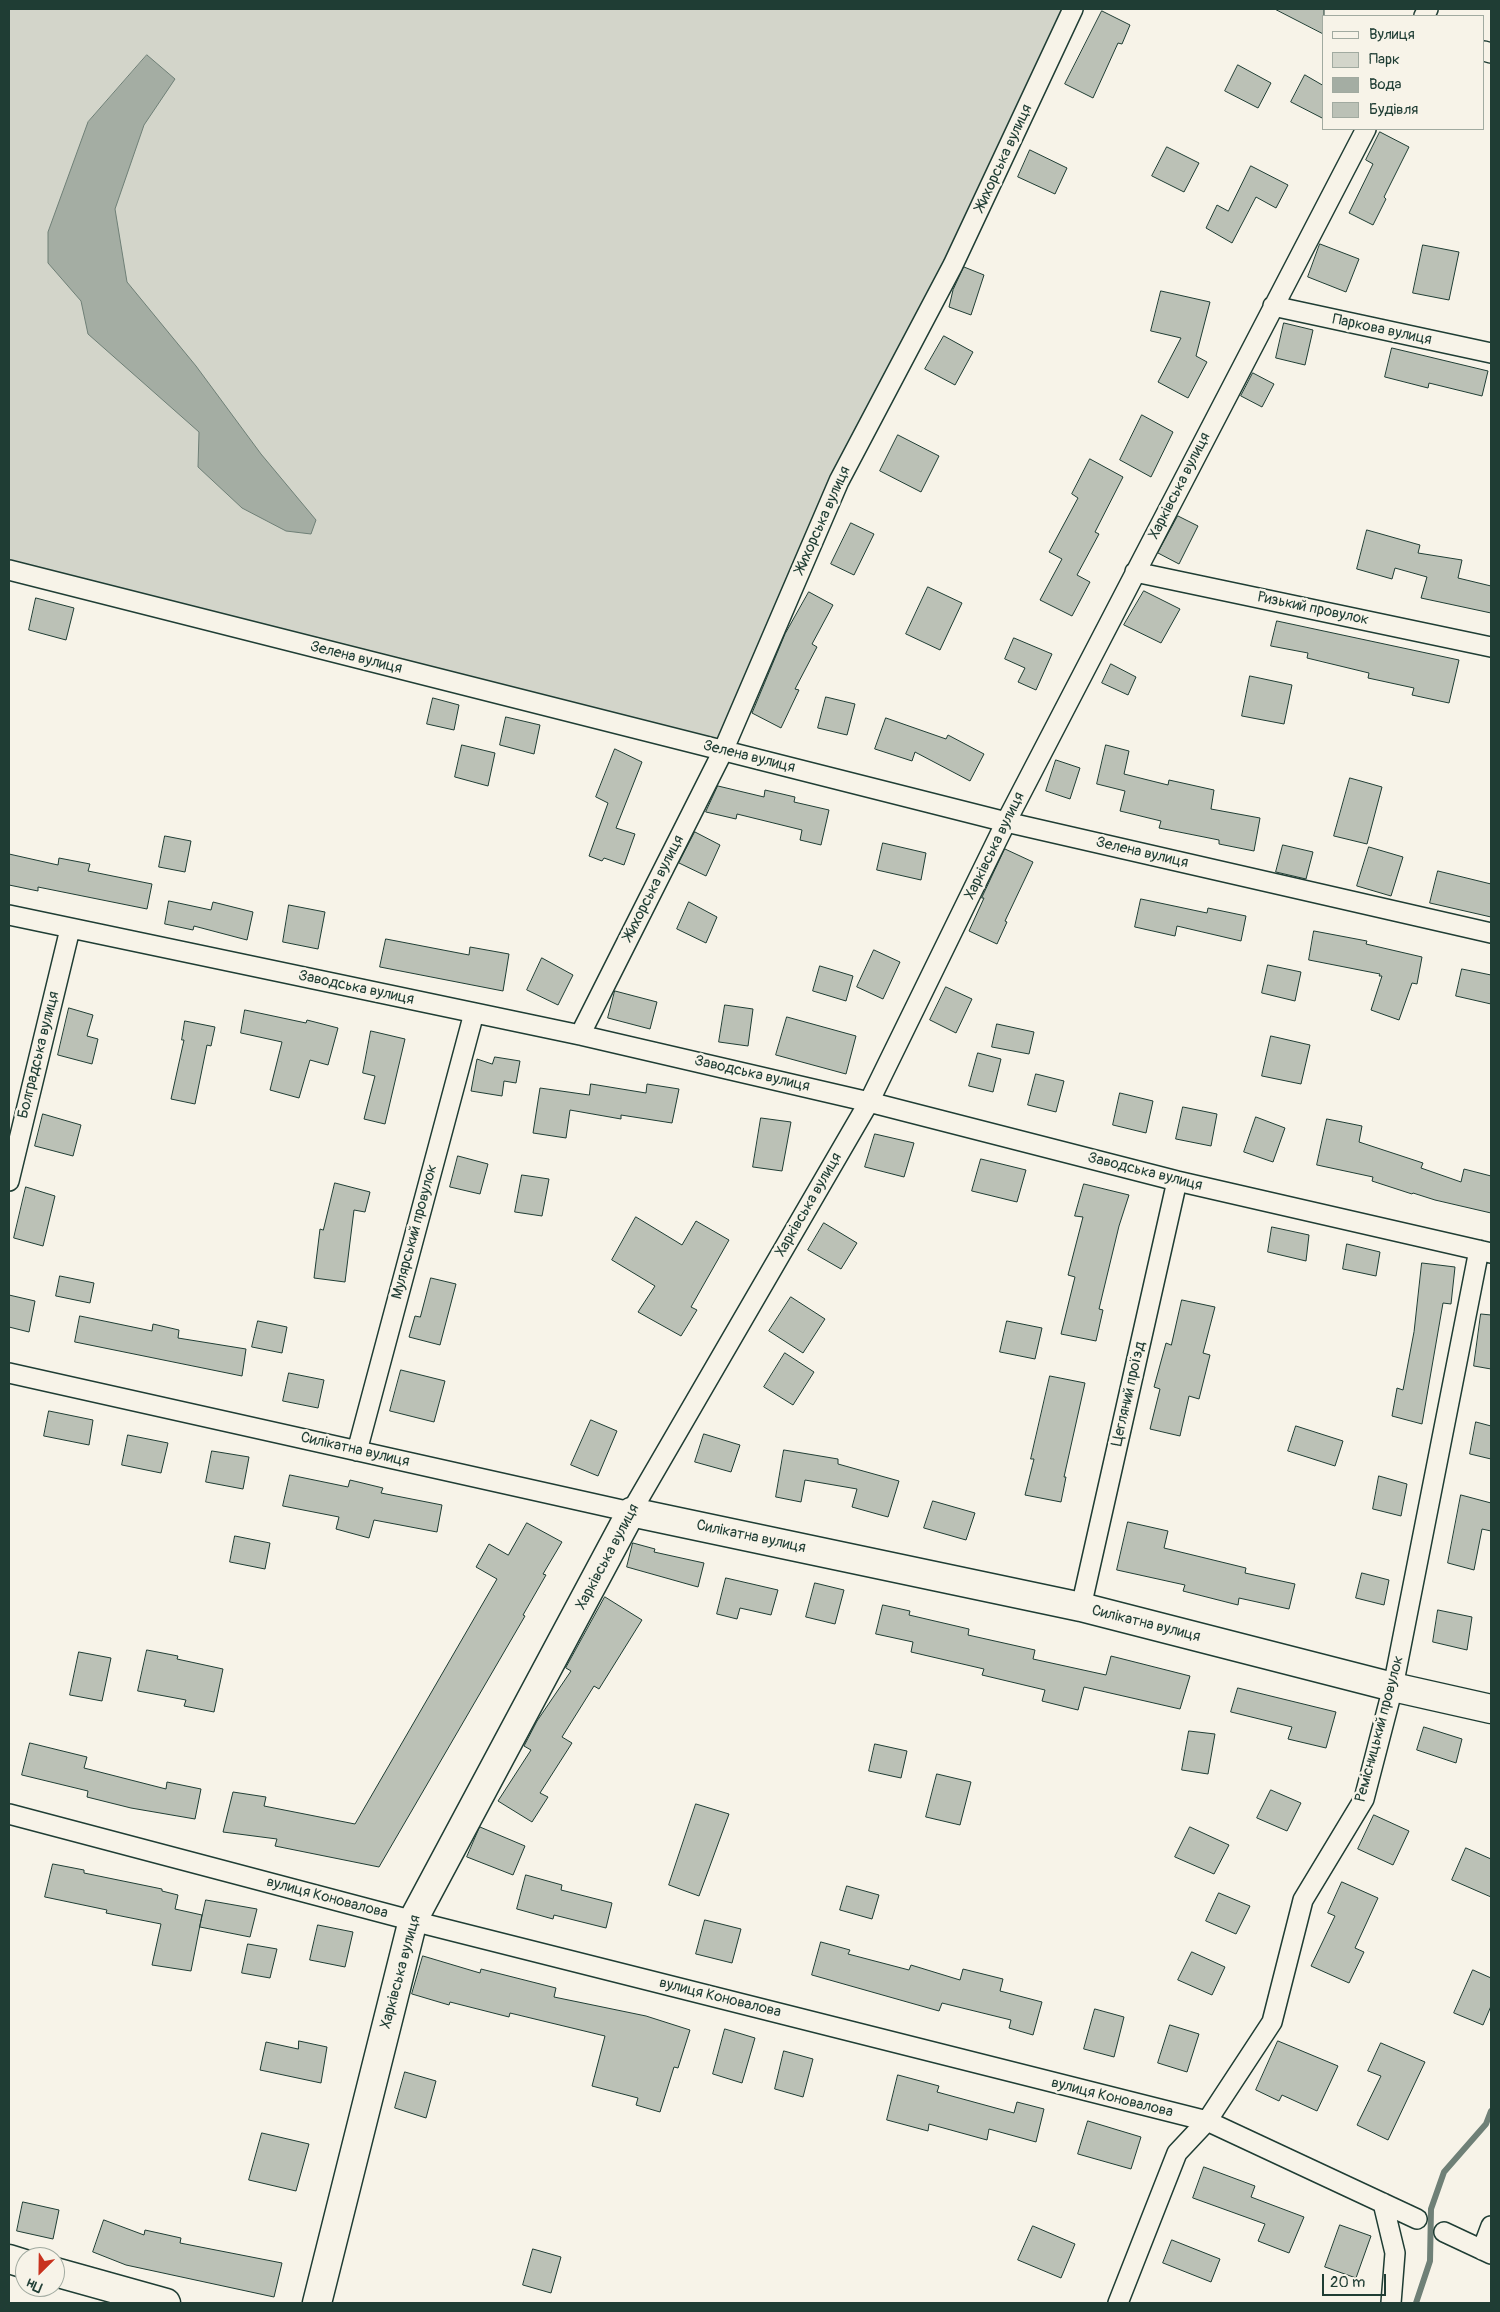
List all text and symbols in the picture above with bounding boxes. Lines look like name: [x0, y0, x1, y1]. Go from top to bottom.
legend: [1322, 15, 1485, 130]
text: Вулиця: [1369, 25, 1415, 44]
text: Парк: [1369, 50, 1400, 69]
text: Вода: [1369, 75, 1402, 94]
text: Будівля: [1369, 100, 1418, 119]
street label: Жихорська вулиця: [971, 102, 1037, 214]
street label: Паркова вулиця: [1331, 311, 1433, 349]
street label: Харківська вулиця: [1145, 430, 1215, 542]
street label: Жихорська вулиця: [791, 464, 855, 576]
street label: Ризький провулок: [1256, 588, 1370, 630]
street label: Зелена вулиця: [308, 638, 404, 678]
street label: Зелена вулиця: [701, 737, 797, 777]
street label: Харківська вулиця: [961, 789, 1029, 903]
street label: Жихорська вулиця: [620, 832, 688, 944]
street label: Зелена вулиця: [1094, 834, 1190, 872]
street label: Заводська вулиця: [297, 967, 415, 1009]
street label: Болградська вулиця: [14, 990, 64, 1120]
street label: Заводська вулиця: [693, 1052, 811, 1096]
street label: Заводська вулиця: [1086, 1149, 1204, 1195]
street label: Харківська вулиця: [772, 1150, 846, 1260]
street label: Мулярський провулок: [388, 1163, 442, 1301]
street label: Цегляний проїзд: [1108, 1340, 1150, 1448]
street label: Силікатна вулиця: [299, 1429, 411, 1471]
street label: Харківська вулиця: [573, 1501, 643, 1613]
street label: Силікатна вулиця: [695, 1517, 807, 1557]
street label: Силікатна вулиця: [1090, 1602, 1202, 1646]
street label: Ремісницький провулок: [1352, 1654, 1408, 1804]
street label: вулиця Коновалова: [264, 1873, 390, 1923]
street label: Харківська вулиця: [377, 1913, 425, 2031]
street label: вулиця Коновалова: [657, 1974, 783, 2022]
street label: вулиця Коновалова: [1049, 2074, 1175, 2122]
north arrow: [15, 2247, 65, 2297]
scale bar: [1325, 2264, 1389, 2296]
text: 20 m: [1330, 2273, 1365, 2292]
text: Пн: [24, 2275, 45, 2296]

